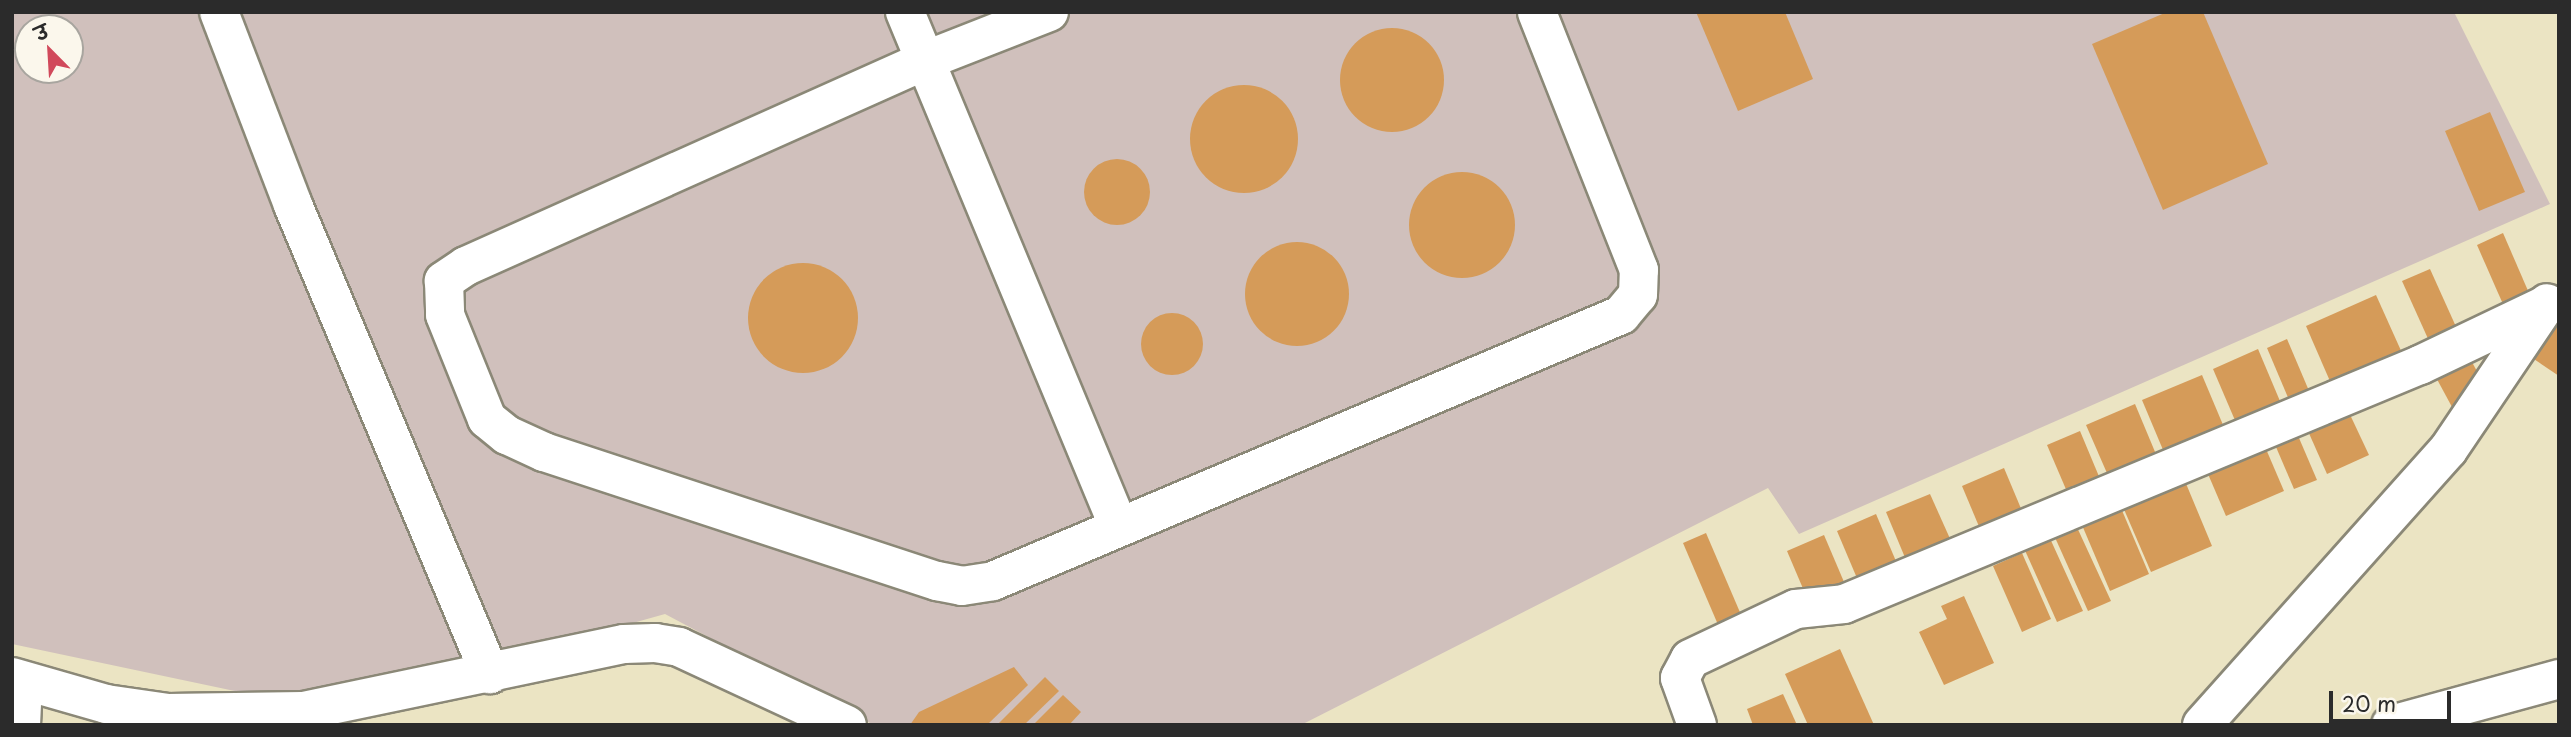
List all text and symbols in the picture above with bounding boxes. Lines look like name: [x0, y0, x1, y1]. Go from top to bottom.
north arrow: [14, 14, 84, 84]
text: उ: [30, 16, 53, 47]
scale bar: [2333, 678, 2456, 722]
text: 20 m: [2342, 687, 2396, 719]

